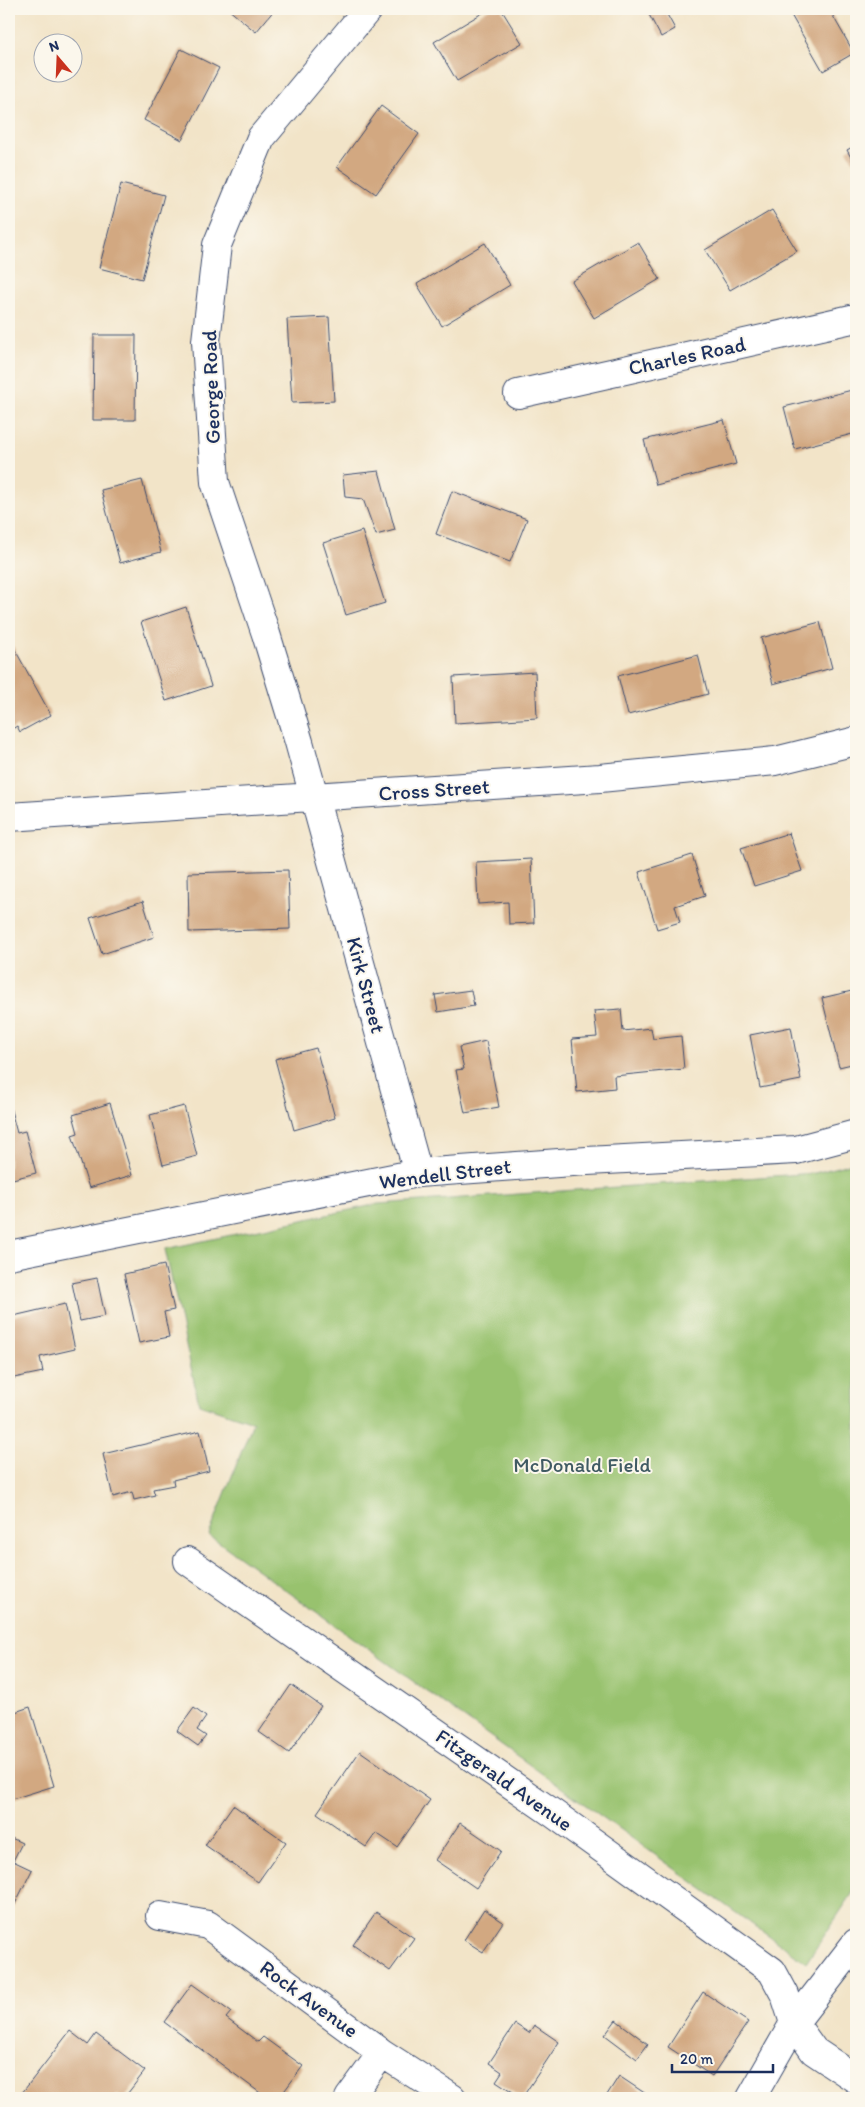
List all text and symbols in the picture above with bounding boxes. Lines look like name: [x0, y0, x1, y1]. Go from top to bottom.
north arrow: [32, 32, 82, 82]
text: N: [47, 37, 61, 56]
street label: George Road: [196, 329, 225, 444]
street label: Charles Road: [626, 331, 748, 380]
street label: Cross Street: [378, 773, 491, 806]
street label: Kirk Street: [342, 934, 391, 1036]
street label: Wendell Street: [377, 1153, 512, 1194]
park label: McDonald Field: [513, 1452, 651, 1477]
street label: Fitzgerald Avenue: [431, 1723, 578, 1836]
street label: Rock Avenue: [255, 1955, 363, 2043]
scale bar: [672, 2042, 774, 2074]
text: 20 m: [680, 2050, 714, 2068]

